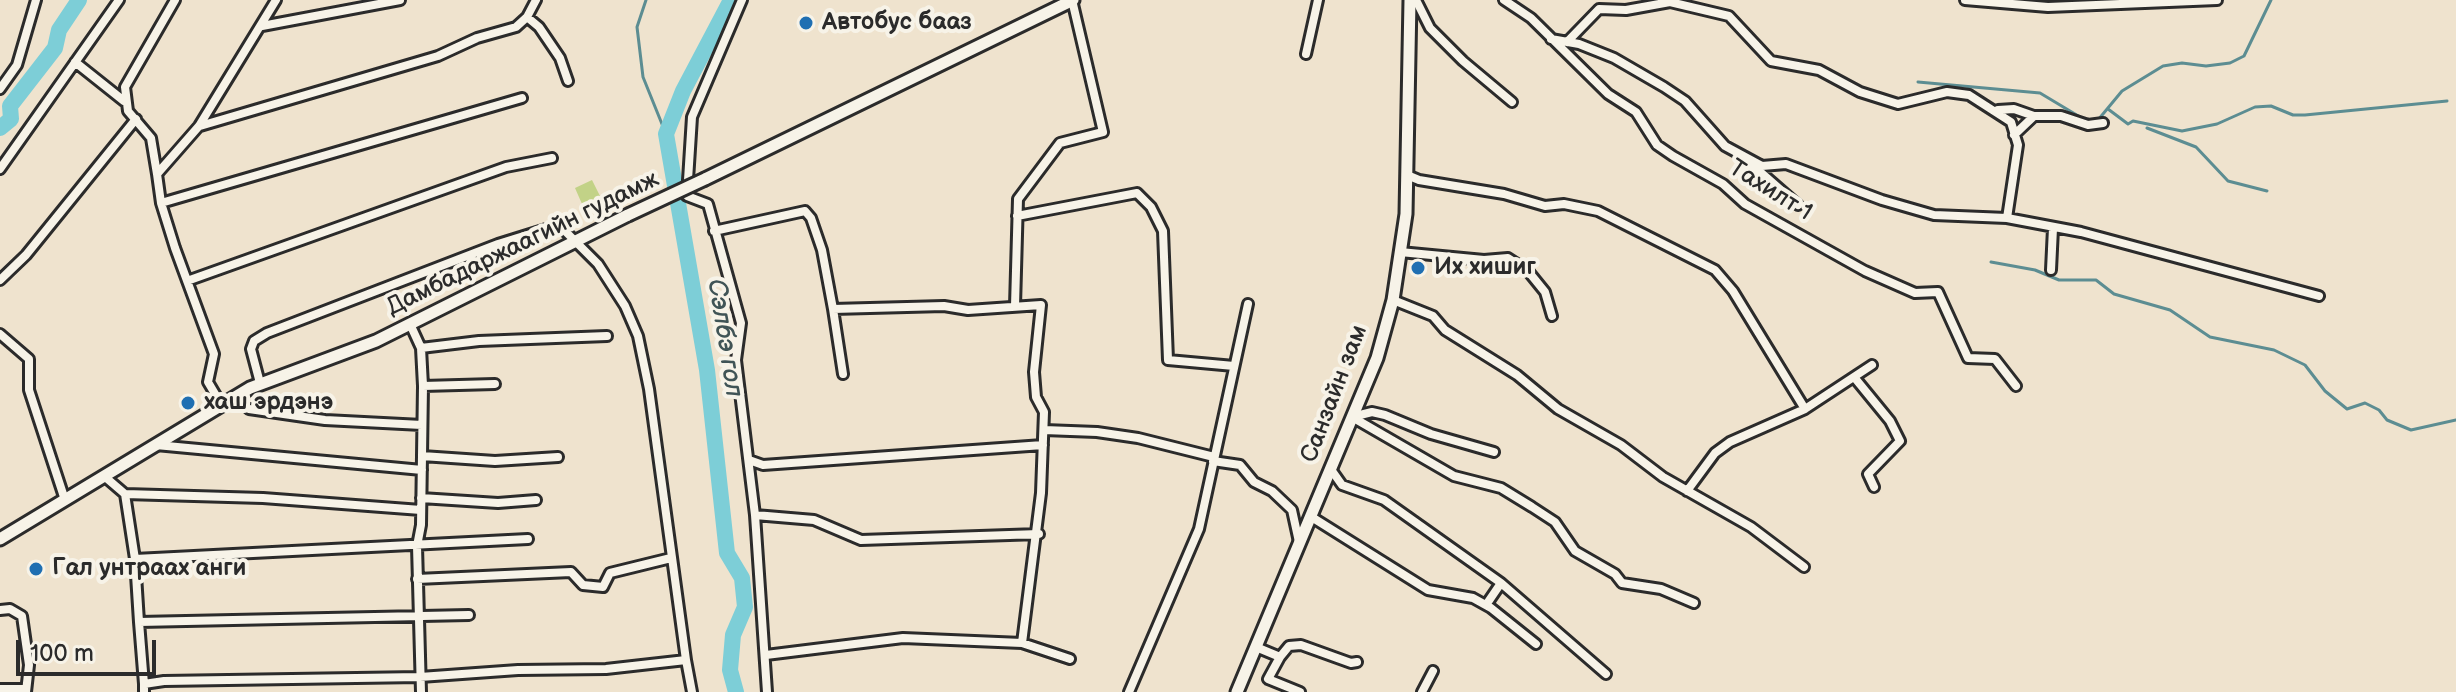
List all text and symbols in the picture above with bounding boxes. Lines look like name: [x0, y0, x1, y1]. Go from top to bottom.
place label: Автобус бааз: [822, 9, 972, 37]
marker: Автобус бааз: [797, 14, 815, 32]
street label: Тахилт 1: [1723, 154, 1817, 228]
street label: Дамбадаржаагийн гудамж: [382, 165, 664, 323]
place label: Их хишиг: [1434, 254, 1536, 282]
marker: Их хишиг: [1409, 259, 1427, 277]
water label: Сэлбэ гол: [699, 277, 749, 399]
street label: Санзайн зам: [1296, 321, 1374, 467]
place label: хаш эрдэнэ: [204, 389, 333, 417]
marker: хаш эрдэнэ: [179, 394, 197, 412]
place label: Гал унтраах анги: [52, 555, 246, 583]
marker: Гал унтраах анги: [27, 560, 45, 578]
scale bar: [20, 624, 160, 674]
text: 100 m: [30, 639, 94, 668]

